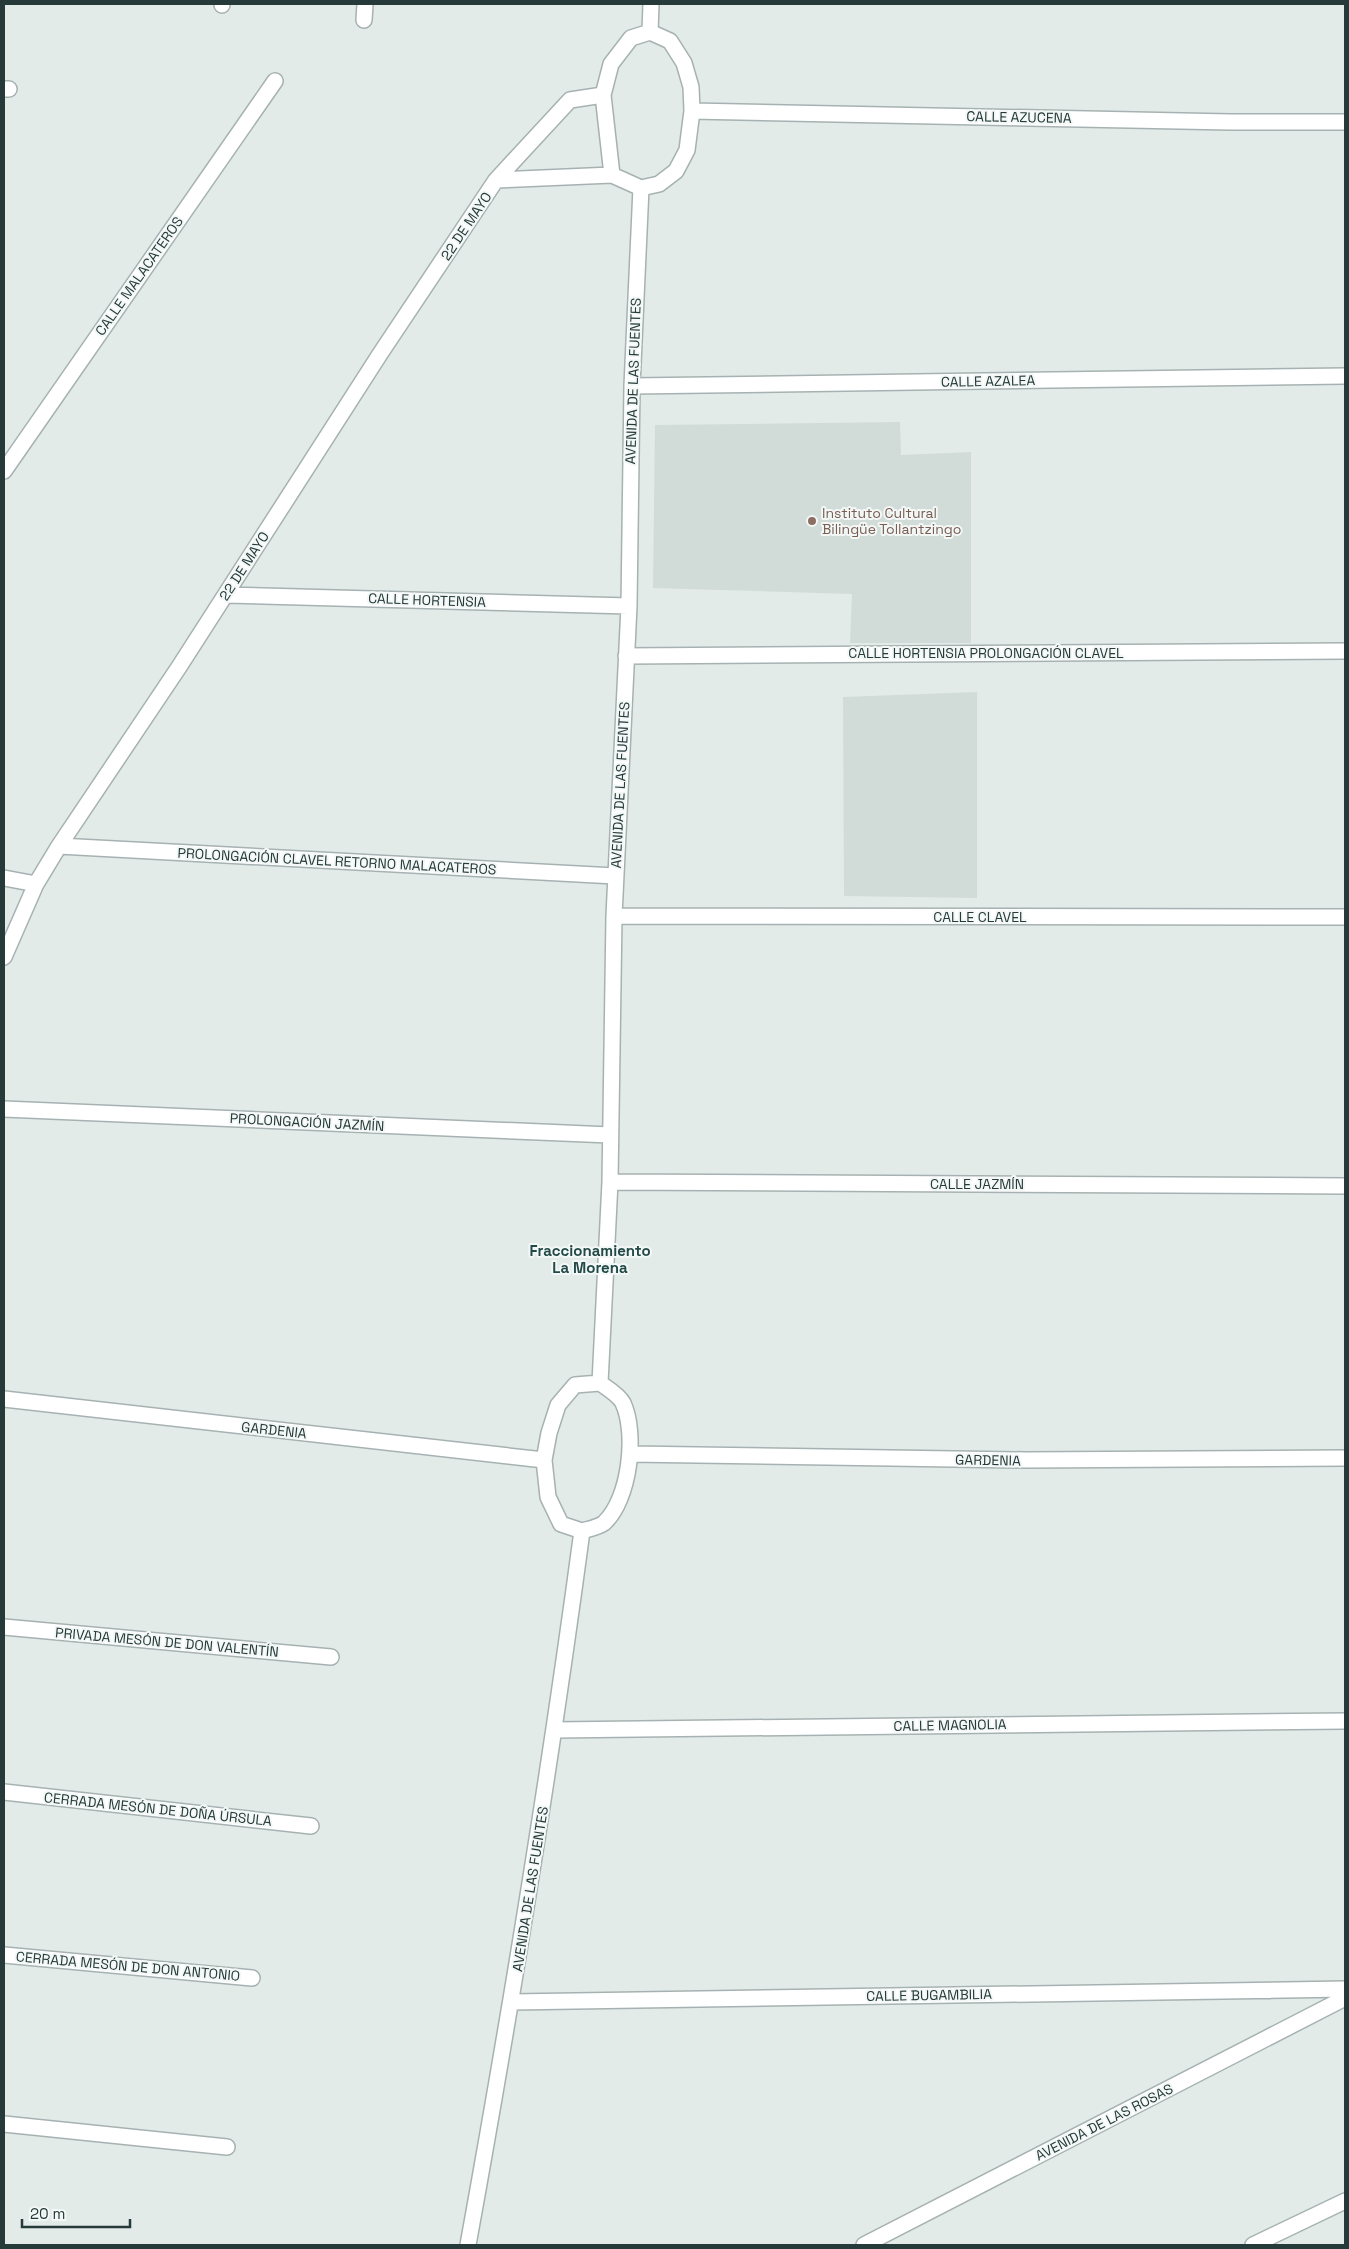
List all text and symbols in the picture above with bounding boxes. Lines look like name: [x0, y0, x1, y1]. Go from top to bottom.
street label: CALLE AZUCENA: [966, 107, 1072, 127]
street label: 22 DE MAYO: [437, 188, 495, 264]
street label: CALLE MALACATEROS: [91, 213, 187, 339]
street label: AVENIDA DE LAS FUENTES: [621, 297, 645, 465]
street label: CALLE AZALEA: [941, 371, 1036, 391]
place label: Instituto Cultural Bilingüe Tollantzingo: [822, 504, 961, 538]
marker: Instituto Cultural Bilingüe Tollantzingo: [806, 515, 818, 527]
street label: 22 DE MAYO: [215, 528, 273, 604]
street label: CALLE HORTENSIA: [368, 589, 486, 611]
street label: CALLE HORTENSIA PROLONGACIÓN CLAVEL: [848, 644, 1124, 662]
street label: AVENIDA DE LAS FUENTES: [607, 701, 633, 869]
street label: PROLONGACIÓN CLAVEL RETORNO MALACATEROS: [177, 844, 497, 878]
street label: CALLE CLAVEL: [933, 908, 1027, 926]
street label: PROLONGACIÓN JAZMÍN: [229, 1109, 385, 1135]
street label: CALLE JAZMÍN: [930, 1175, 1024, 1193]
district label: Fraccionamiento La Morena: [529, 1241, 651, 1277]
street label: GARDENIA: [240, 1418, 308, 1442]
street label: GARDENIA: [955, 1450, 1021, 1470]
street label: PRIVADA MESÓN DE DON VALENTÍN: [55, 1623, 279, 1661]
street label: CALLE MAGNOLIA: [893, 1715, 1007, 1735]
street label: CERRADA MESÓN DE DOÑA ÚRSULA: [43, 1788, 273, 1830]
street label: AVENIDA DE LAS FUENTES: [508, 1805, 552, 1973]
street label: CERRADA MESÓN DE DON ANTONIO: [15, 1947, 241, 1985]
street label: CALLE BUGAMBILIA: [866, 1985, 992, 2005]
street label: AVENIDA DE LAS ROSAS: [1032, 2079, 1176, 2165]
scale bar: [22, 2196, 130, 2228]
text: 20 m: [30, 2204, 65, 2223]

